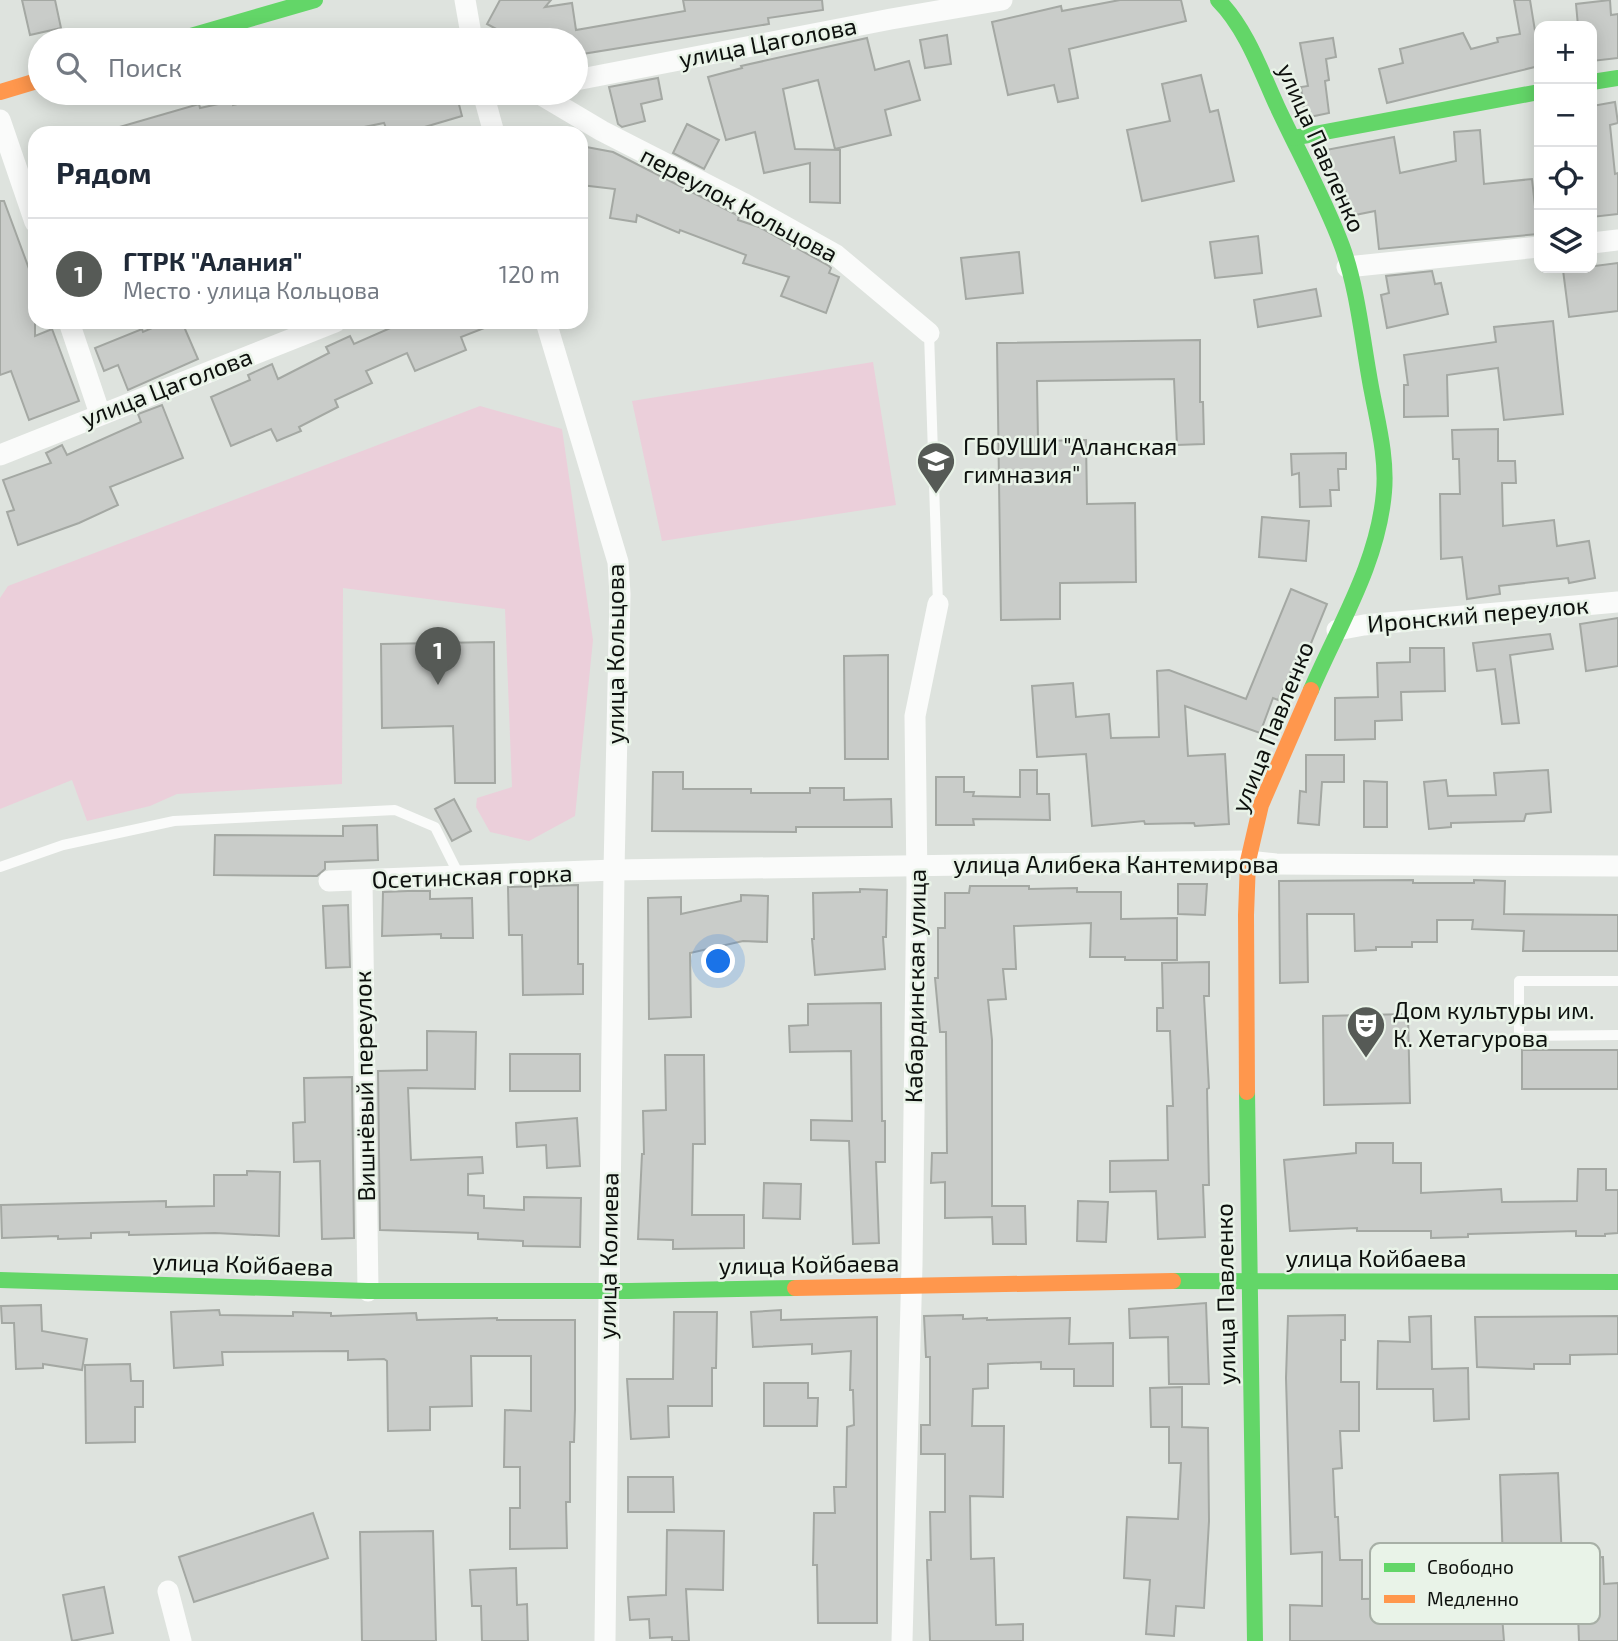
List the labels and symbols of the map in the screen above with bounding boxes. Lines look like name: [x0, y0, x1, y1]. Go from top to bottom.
street label: улица Цаголова: [676, 10, 859, 74]
street label: улица Павленко: [1271, 58, 1373, 237]
street label: переулок Кольцова: [636, 139, 843, 269]
street label: улица Цаголова: [77, 341, 256, 433]
place label: ГБОУШИ "Аланская гимназия": [963, 431, 1177, 488]
school or university icon: ГБОУШИ "Аланская гимназия": [915, 440, 957, 495]
street label: улица Кольцова: [600, 564, 630, 744]
street label: Иронский переулок: [1366, 589, 1590, 639]
pin: 1: [415, 627, 461, 685]
street label: улица Павленко: [1224, 637, 1320, 817]
street label: улица Алибека Кантемирова: [953, 849, 1279, 879]
street label: Осетинская горка: [371, 858, 573, 893]
street label: Кабардинская улица: [898, 869, 932, 1103]
your location: [701, 944, 735, 978]
street label: Вишнёвый переулок: [347, 970, 381, 1202]
place label: Дом культуры им. К. Хетагурова: [1393, 995, 1595, 1053]
theatre icon: Дом культуры им. К. Хетагурова: [1345, 1004, 1387, 1059]
street label: улица Колиева: [592, 1172, 624, 1340]
street label: улица Павленко: [1208, 1203, 1242, 1385]
street label: улица Койбаева: [1286, 1243, 1466, 1273]
street label: улица Койбаева: [152, 1246, 334, 1282]
street label: улица Койбаева: [718, 1247, 900, 1281]
legend: [1370, 1543, 1600, 1624]
text: Свободно: [1427, 1555, 1514, 1578]
text: Медленно: [1427, 1587, 1519, 1610]

